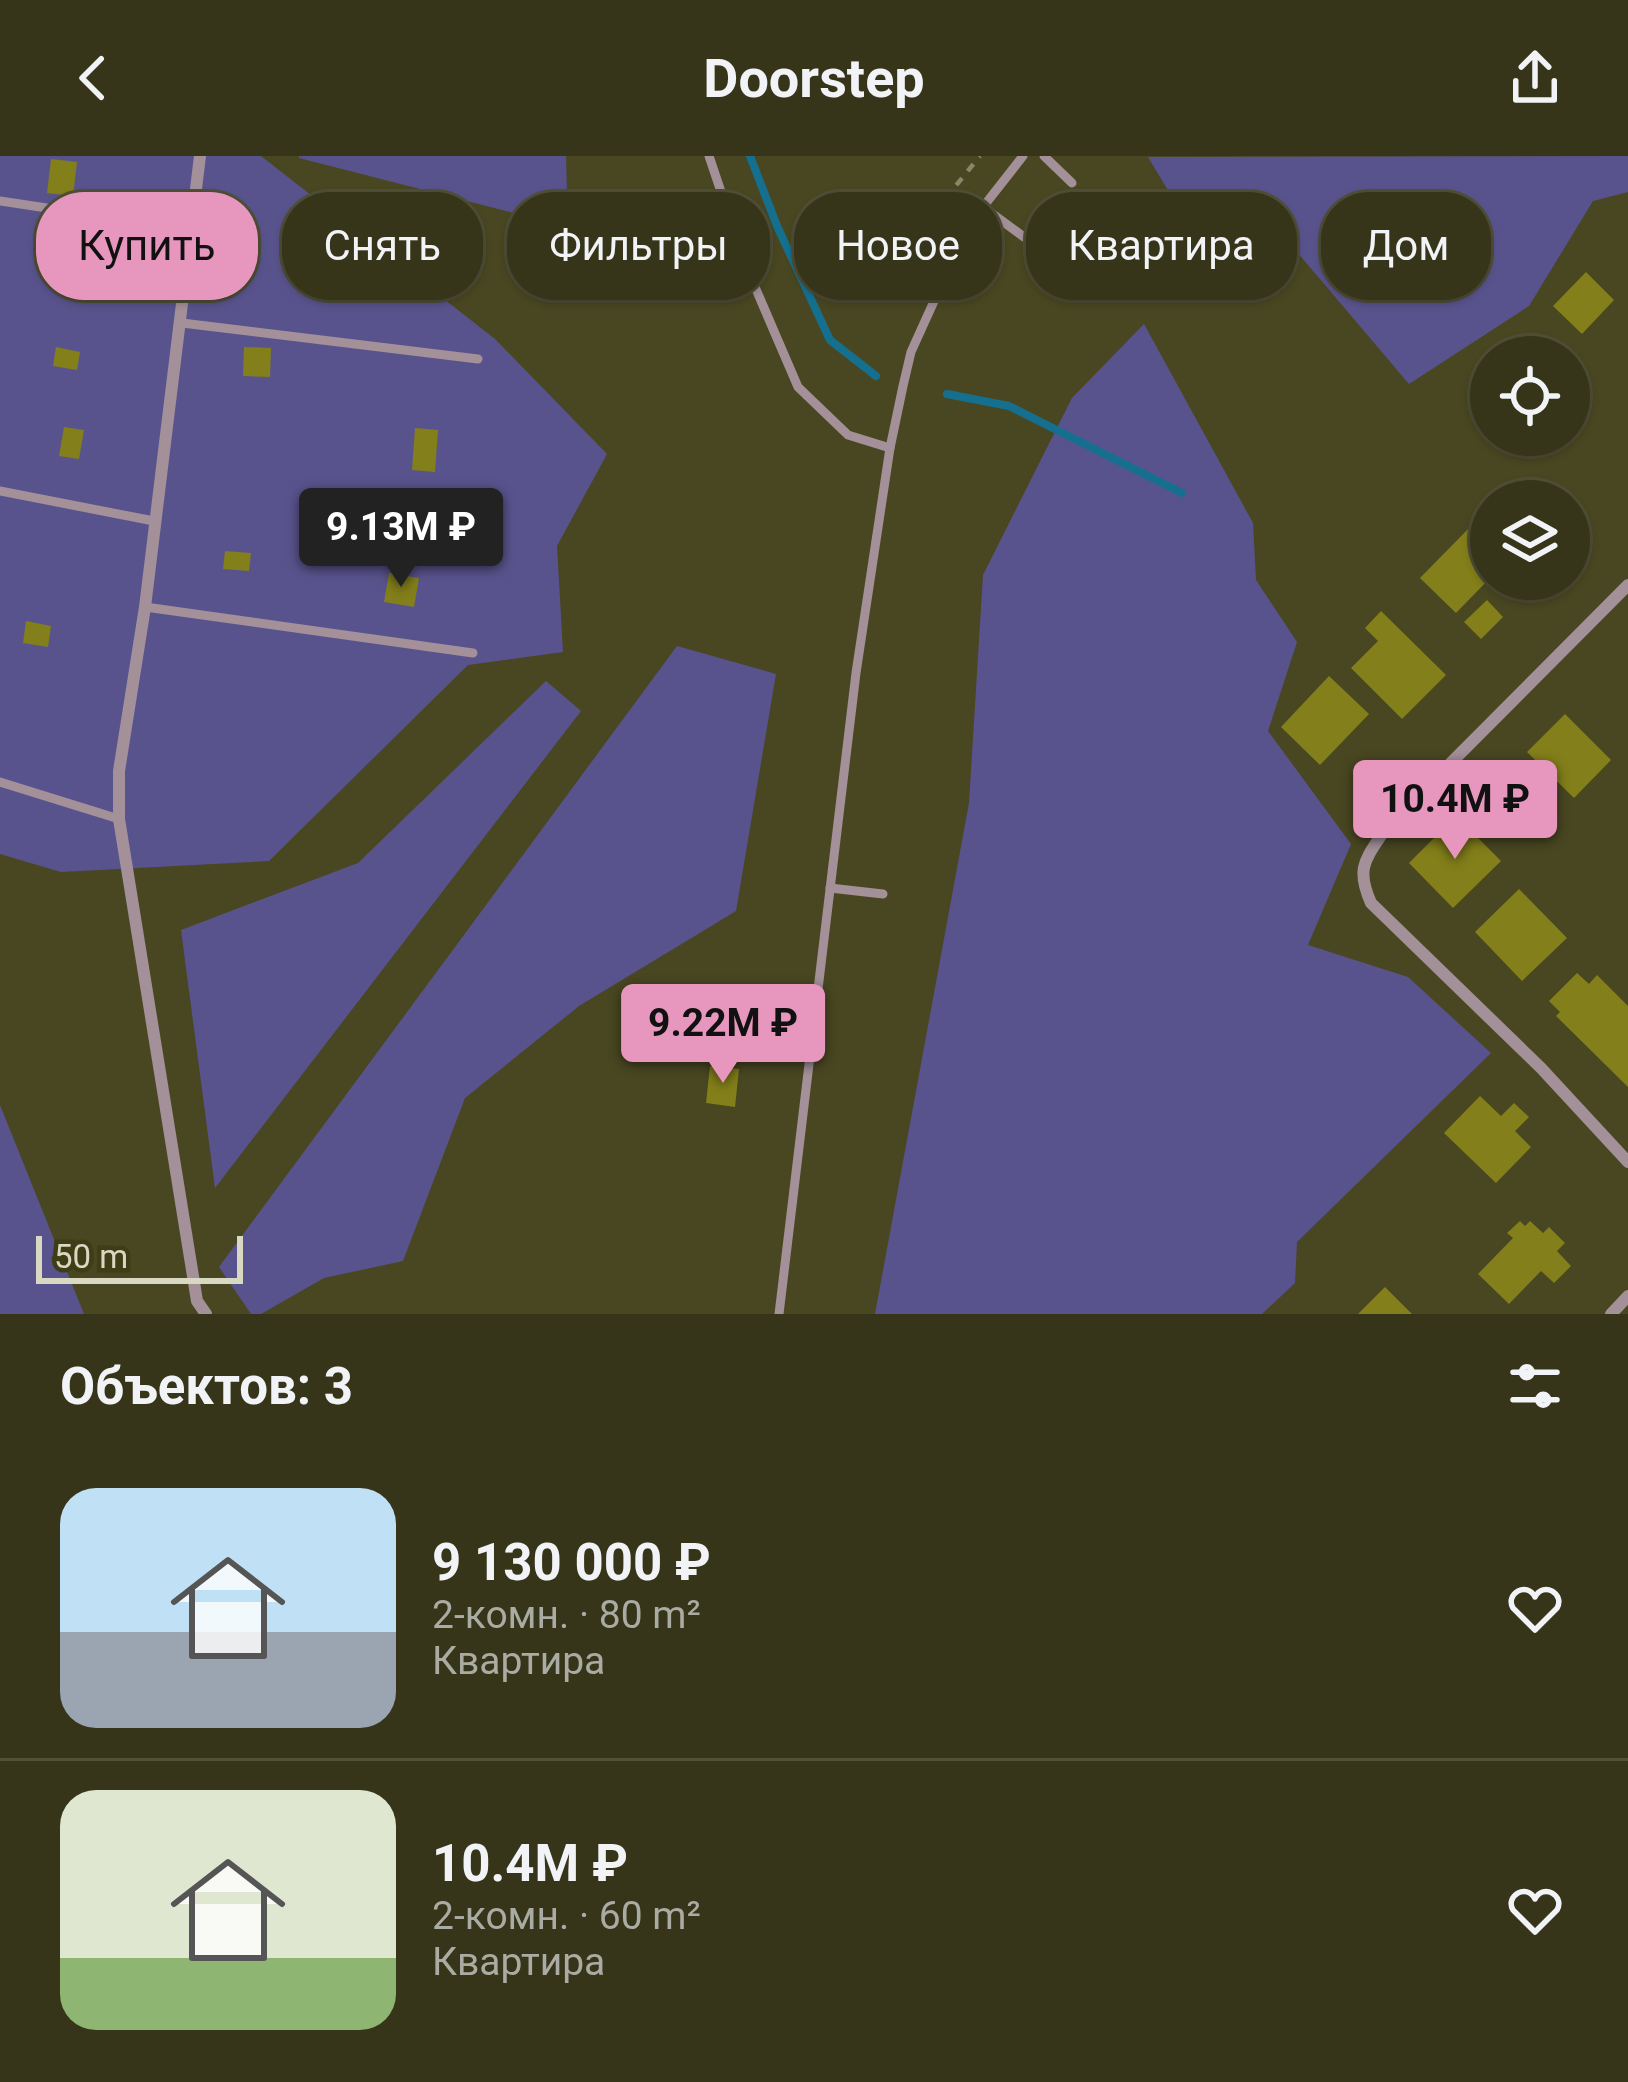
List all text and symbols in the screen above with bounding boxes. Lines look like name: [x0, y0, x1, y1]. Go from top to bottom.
icon: back: [60, 45, 126, 111]
icon: share: [1502, 45, 1568, 111]
text: Doorstep: [703, 47, 925, 110]
chip: Купить: [36, 192, 258, 300]
chip: Снять: [282, 192, 483, 300]
chip: Фильтры: [507, 192, 770, 300]
chip: Новое: [794, 192, 1002, 300]
chip: Квартира: [1026, 192, 1297, 300]
chip: Дом: [1321, 192, 1491, 300]
map controls: [1470, 336, 1590, 600]
button: locate: [1470, 336, 1590, 456]
button: layers: [1470, 480, 1590, 600]
pin: 9.13M ₽: [290, 488, 512, 590]
text: 9.13M ₽: [326, 504, 476, 550]
pin: 10.4M ₽: [1344, 760, 1566, 862]
text: 10.4M ₽: [1380, 776, 1530, 822]
pin: 9.22M ₽: [612, 984, 834, 1086]
text: 9.22M ₽: [648, 1000, 798, 1046]
scale bar: [36, 1230, 243, 1283]
text: 50 m: [54, 1237, 128, 1276]
icon: filters: [1502, 1353, 1568, 1419]
text: Объектов: 3: [60, 1357, 353, 1416]
text: 9 130 000 ₽: [432, 1533, 711, 1592]
icon: home: [156, 1536, 300, 1680]
icon: heart: [1502, 1575, 1568, 1641]
text: 2-комн. · 80 m²: [432, 1592, 701, 1638]
text: Квартира: [432, 1638, 605, 1684]
text: 10.4M ₽: [432, 1834, 628, 1893]
icon: home: [156, 1838, 300, 1982]
icon: heart: [1502, 1877, 1568, 1943]
text: 2-комн. · 60 m²: [432, 1893, 701, 1939]
text: Квартира: [432, 1939, 605, 1985]

